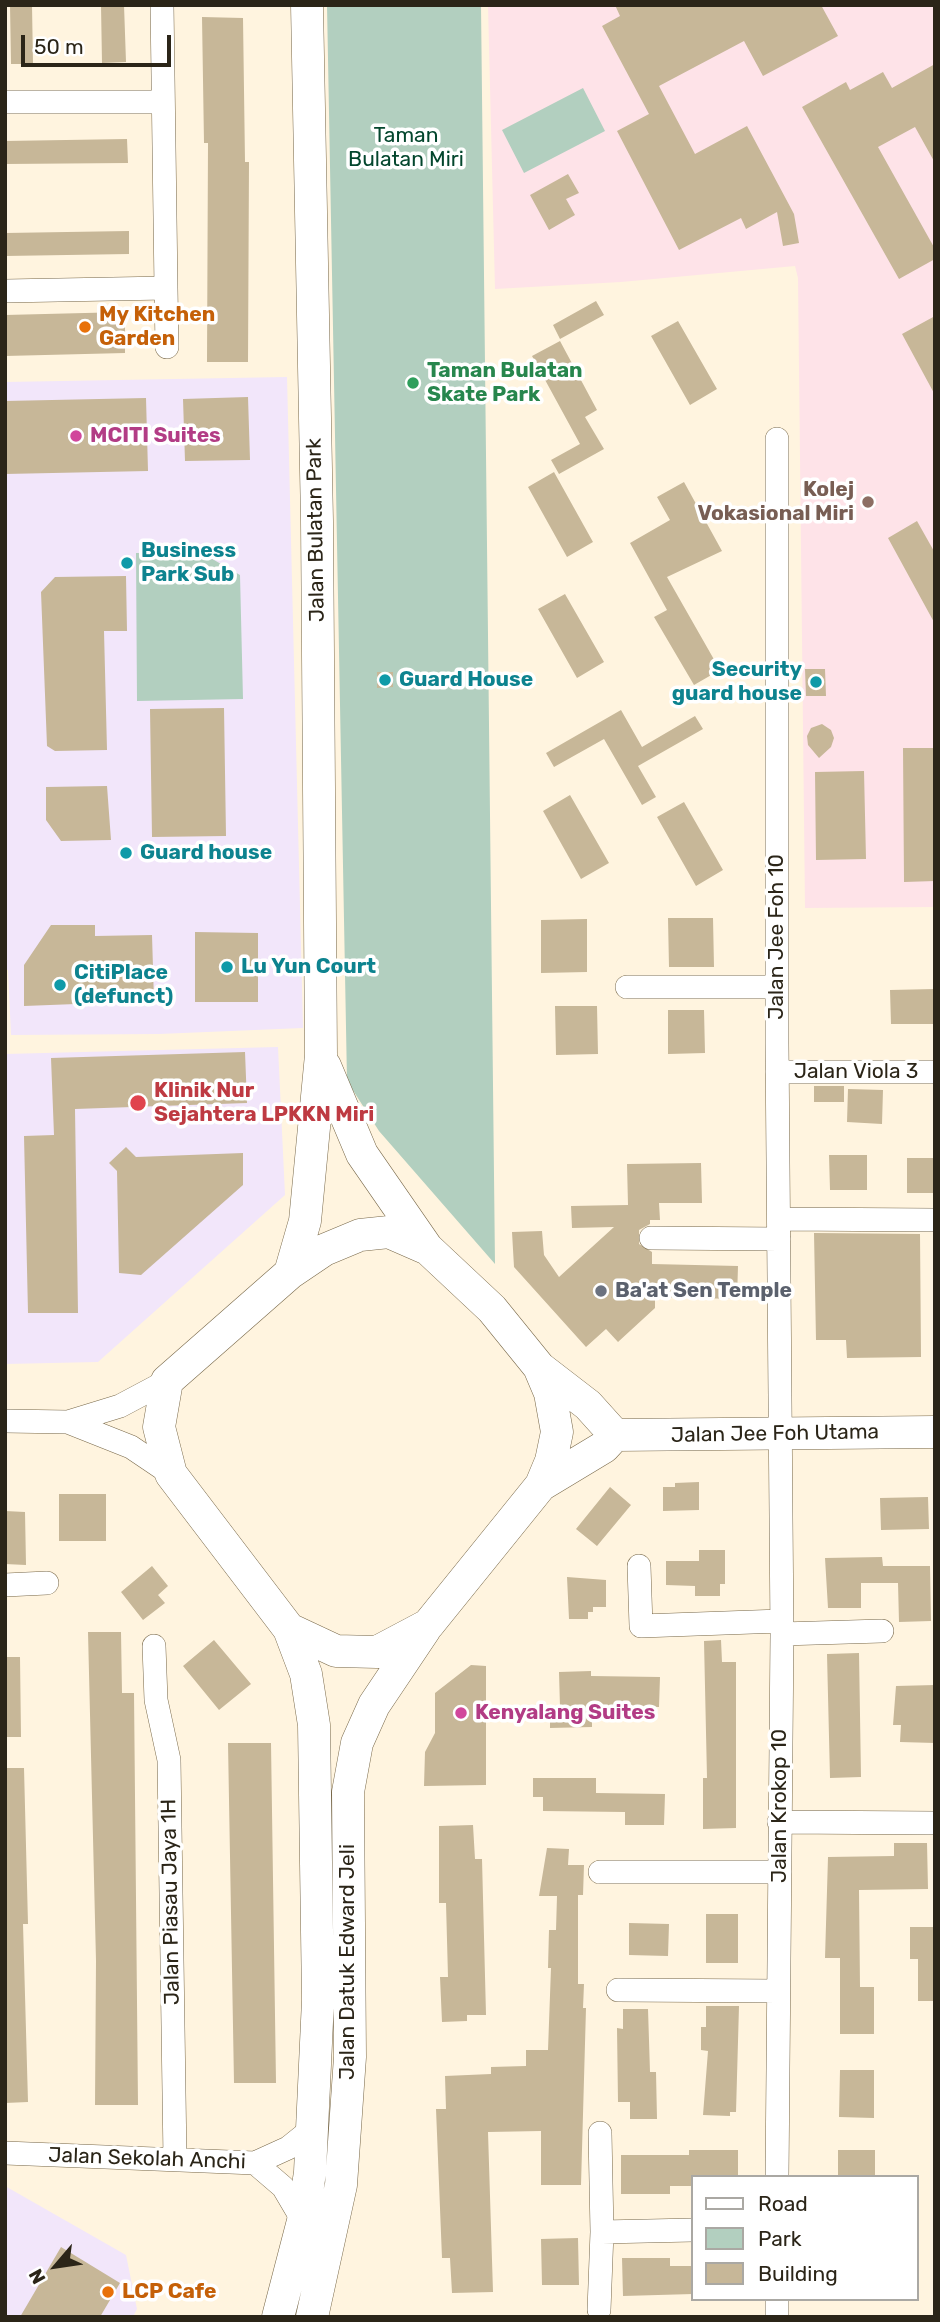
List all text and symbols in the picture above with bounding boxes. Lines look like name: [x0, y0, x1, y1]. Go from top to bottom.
scale bar: [24, 21, 175, 65]
text: 50 m: [34, 34, 84, 59]
park label: Taman Bulatan Miri: [348, 123, 464, 173]
place label: My Kitchen Garden: [99, 302, 215, 352]
marker: My Kitchen Garden: [77, 319, 93, 335]
place label: Taman Bulatan Skate Park: [427, 358, 583, 408]
marker: Taman Bulatan Skate Park: [405, 375, 421, 391]
place label: MCITI Suites: [90, 423, 221, 449]
marker: MCITI Suites: [68, 428, 84, 444]
street label: Jalan Bulatan Park: [302, 438, 330, 622]
place label: Kolej Vokasional Miri: [698, 477, 854, 527]
marker: Kolej Vokasional Miri: [860, 494, 876, 510]
place label: Business Park Sub: [141, 538, 236, 588]
marker: Business Park Sub: [119, 555, 135, 571]
place label: Security guard house: [672, 657, 802, 707]
place label: Guard House: [399, 667, 533, 693]
marker: Guard House: [377, 672, 393, 688]
marker: Security guard house: [808, 674, 824, 690]
place label: Guard house: [140, 840, 272, 866]
marker: Guard house: [118, 845, 134, 861]
street label: Jalan Jee Foh 10: [764, 854, 790, 1020]
place label: Lu Yun Court: [241, 954, 376, 980]
marker: Lu Yun Court: [219, 959, 235, 975]
place label: CitiPlace (defunct): [74, 960, 173, 1010]
marker: CitiPlace (defunct): [52, 977, 68, 993]
street label: Jalan Viola 3: [794, 1059, 918, 1085]
place label: Klinik Nur Sejahtera LPKKN Miri: [154, 1078, 374, 1128]
marker: Klinik Nur Sejahtera LPKKN Miri: [128, 1093, 148, 1113]
place label: Ba'at Sen Temple: [615, 1278, 792, 1304]
marker: Ba'at Sen Temple: [593, 1283, 609, 1299]
street label: Jalan Jee Foh Utama: [671, 1420, 879, 1448]
place label: Kenyalang Suites: [475, 1700, 655, 1726]
marker: Kenyalang Suites: [453, 1705, 469, 1721]
street label: Jalan Krokop 10: [767, 1729, 793, 1883]
street label: Jalan Piasau Jaya 1H: [157, 1799, 185, 2005]
street label: Jalan Datuk Edward Jeli: [335, 1844, 361, 2080]
street label: Jalan Sekolah Anchi: [48, 2143, 246, 2175]
legend: [692, 2175, 919, 2301]
text: Road: [758, 2191, 808, 2216]
text: Park: [758, 2226, 802, 2251]
north arrow: [21, 2231, 91, 2301]
text: Building: [758, 2261, 838, 2286]
text: N: [24, 2265, 51, 2288]
place label: LCP Cafe: [122, 2279, 216, 2305]
marker: LCP Cafe: [100, 2284, 116, 2300]

